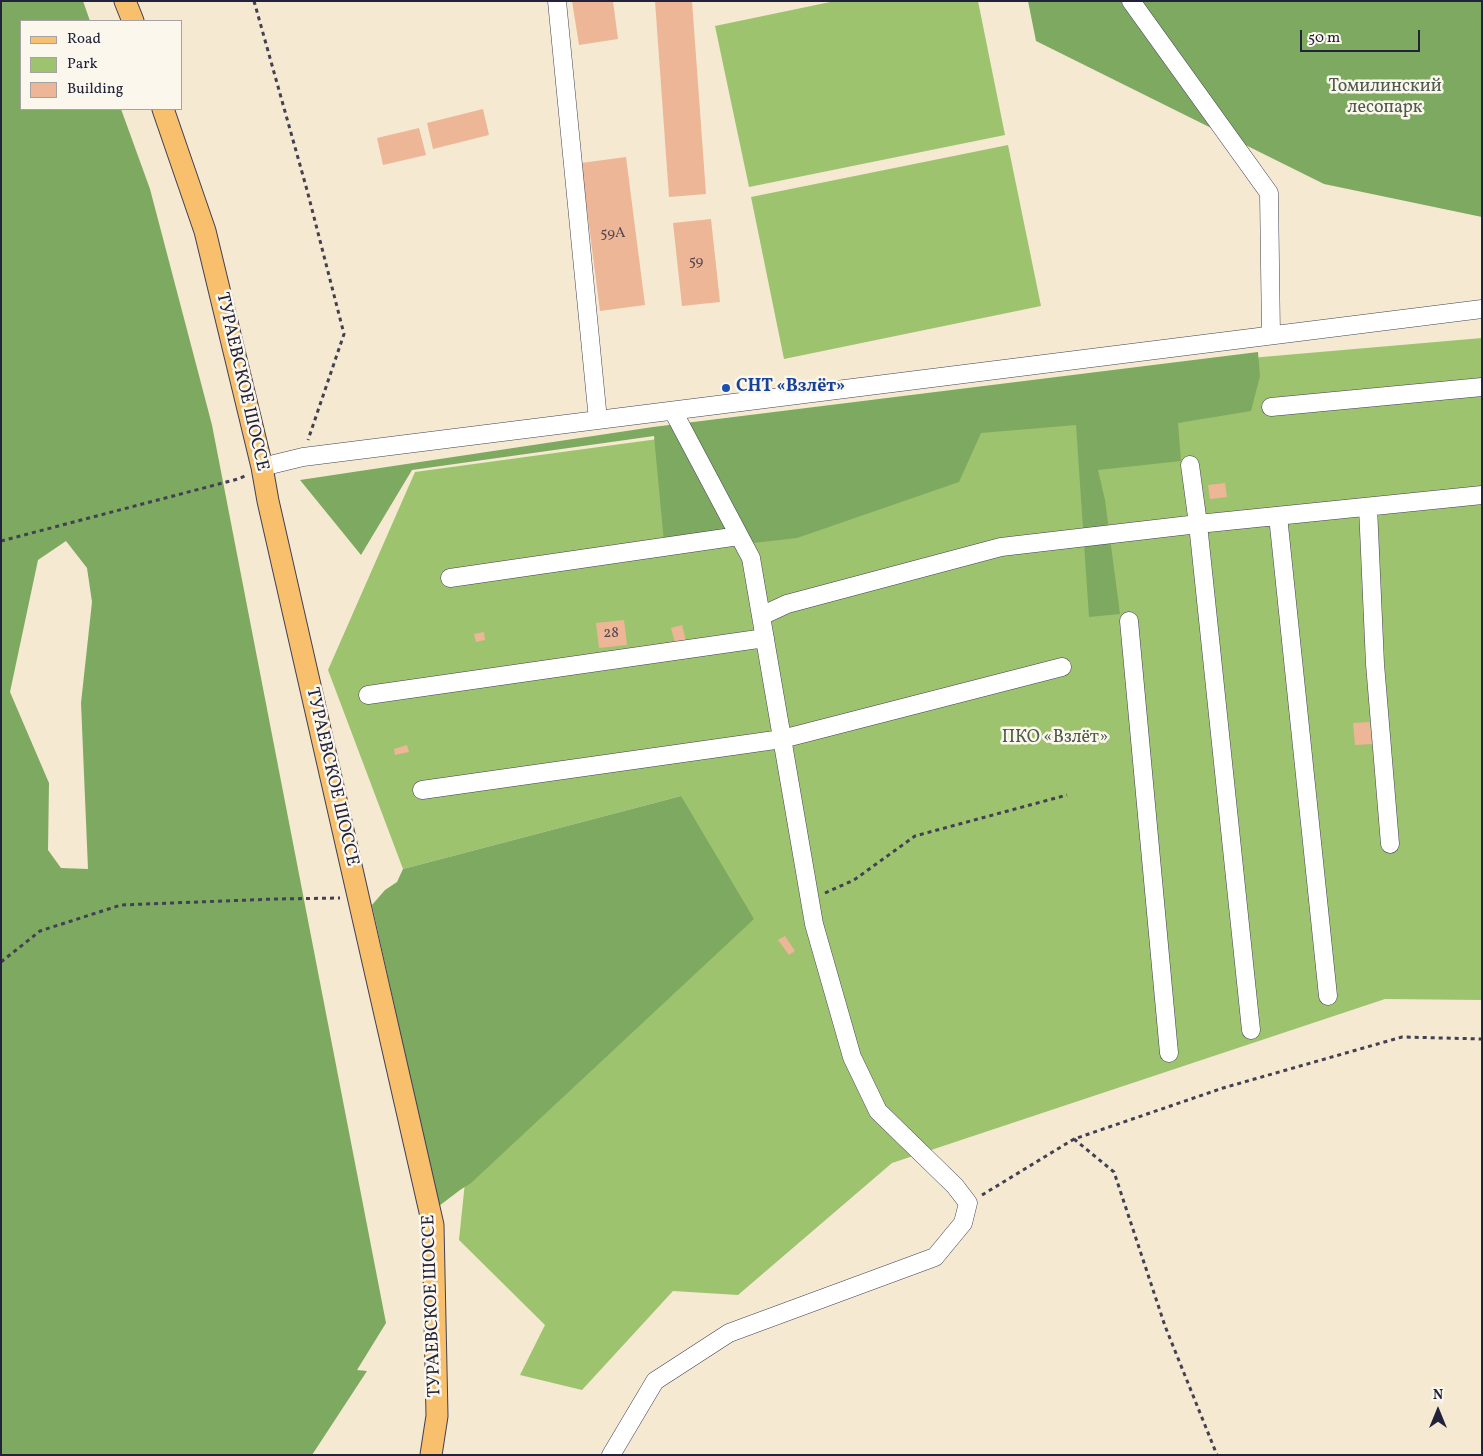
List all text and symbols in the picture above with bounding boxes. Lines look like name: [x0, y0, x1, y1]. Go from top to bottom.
legend: [20, 20, 182, 110]
scale bar: [1303, 20, 1423, 52]
text: 50 m: [1308, 28, 1340, 49]
text: Road: [67, 29, 101, 50]
text: Park: [67, 54, 98, 75]
park label: Томилинский лесопарк: [1328, 77, 1442, 120]
text: Building: [67, 79, 123, 100]
house number: 59А: [600, 225, 626, 243]
house number: 59: [689, 253, 703, 271]
street label: ТУРАЕВСКОЕ ШОССЕ: [210, 291, 272, 473]
place label: СНТ «Взлёт»: [736, 377, 845, 399]
marker: СНТ «Взлёт»: [720, 382, 732, 394]
house number: 28: [603, 625, 619, 643]
street label: ТУРАЕВСКОЕ ШОССЕ: [300, 686, 362, 868]
park label: ПКО «Взлёт»: [1002, 728, 1108, 750]
street label: ТУРАЕВСКОЕ ШОССЕ: [419, 1214, 447, 1398]
north arrow: [1413, 1386, 1463, 1436]
text: N: [1433, 1386, 1443, 1405]

